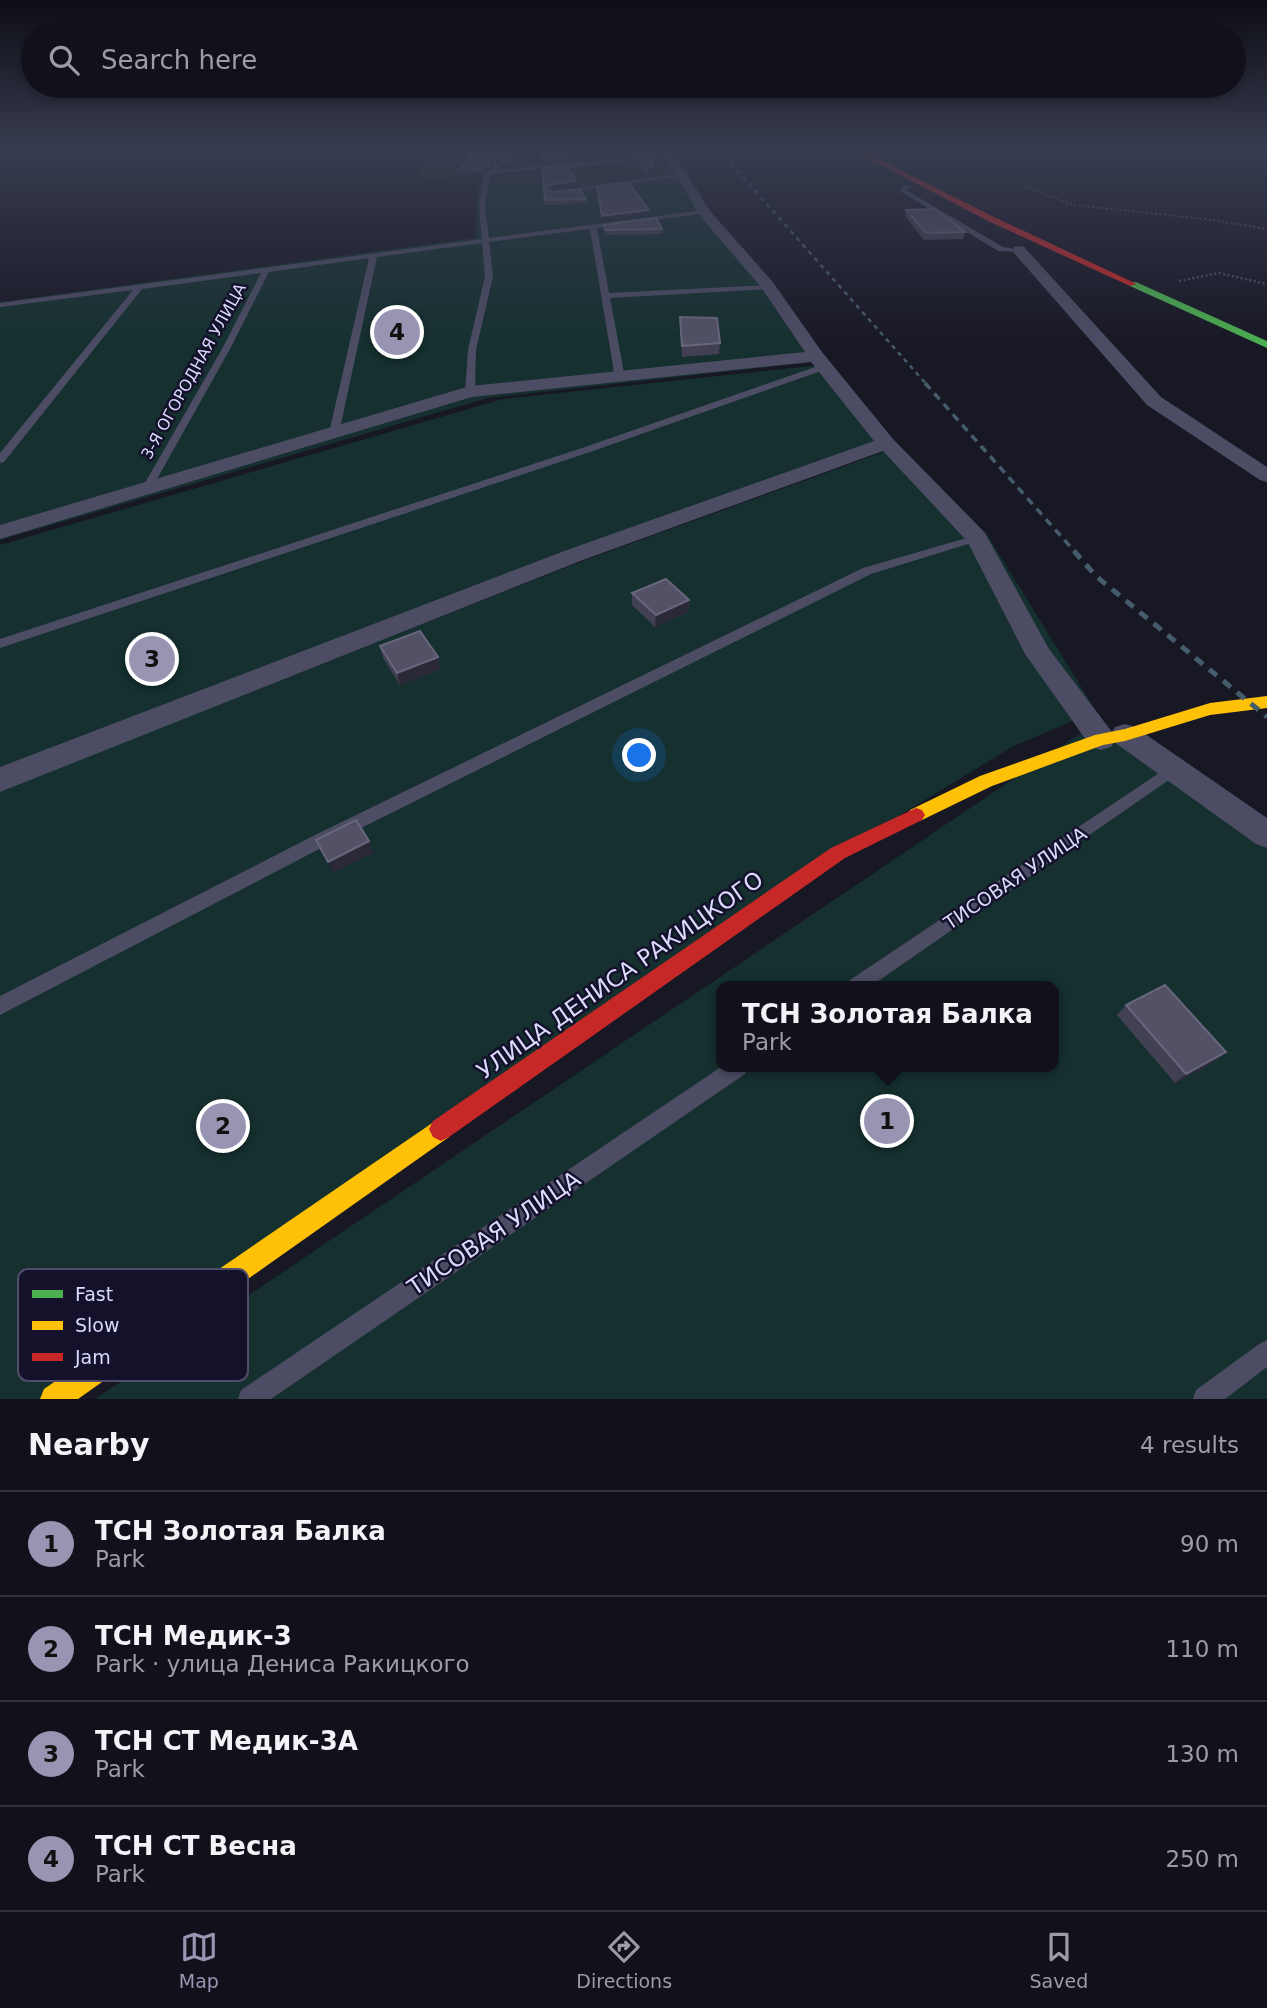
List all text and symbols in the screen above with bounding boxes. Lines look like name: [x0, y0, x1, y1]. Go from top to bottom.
search box: [21, 21, 1246, 98]
icon: search: [45, 41, 83, 79]
text: Search here: [101, 45, 257, 75]
street label: 3-Я ОГОРОДНАЯ УЛИЦА: [137, 280, 250, 462]
pin: 4: [374, 306, 420, 358]
pin: 3: [129, 633, 175, 685]
your location: [622, 738, 656, 772]
street label: ТИСОВАЯ УЛИЦА: [939, 822, 1090, 934]
street label: УЛИЦА ДЕНИСА РАКИЦКОГО: [472, 866, 768, 1084]
popup: [716, 981, 1059, 1072]
text: ТСН Золотая Балка: [742, 999, 1033, 1029]
text: Park: [742, 1029, 792, 1055]
pin: 1: [864, 1095, 910, 1147]
pin: 2: [200, 1100, 246, 1152]
street label: ТИСОВАЯ УЛИЦА: [402, 1166, 585, 1301]
legend: [18, 1269, 248, 1381]
text: Fast: [75, 1283, 113, 1305]
text: Slow: [75, 1314, 120, 1336]
text: Jam: [74, 1346, 111, 1368]
text: Nearby: [28, 1427, 150, 1462]
text: 4 results: [1140, 1432, 1239, 1458]
text: ТСН Золотая Балка: [95, 1516, 386, 1546]
text: 1: [43, 1531, 59, 1557]
text: 90 m: [1180, 1531, 1239, 1557]
text: Park: [95, 1546, 145, 1572]
text: ТСН Медик-3: [95, 1621, 292, 1651]
text: 2: [43, 1636, 59, 1662]
text: 110 m: [1165, 1636, 1239, 1662]
text: Park · улица Дениса Ракицкого: [95, 1651, 470, 1677]
text: ТСН СТ Медик-3А: [95, 1726, 358, 1756]
text: 3: [43, 1741, 59, 1767]
text: 130 m: [1165, 1741, 1239, 1767]
text: Park: [95, 1756, 145, 1782]
text: ТСН СТ Весна: [95, 1831, 297, 1861]
text: 4: [43, 1846, 59, 1872]
text: 250 m: [1165, 1846, 1239, 1872]
text: Park: [95, 1861, 145, 1887]
tab: Map: [179, 1928, 219, 1992]
tab: Directions: [576, 1928, 672, 1992]
tab: Saved: [1030, 1928, 1088, 1992]

